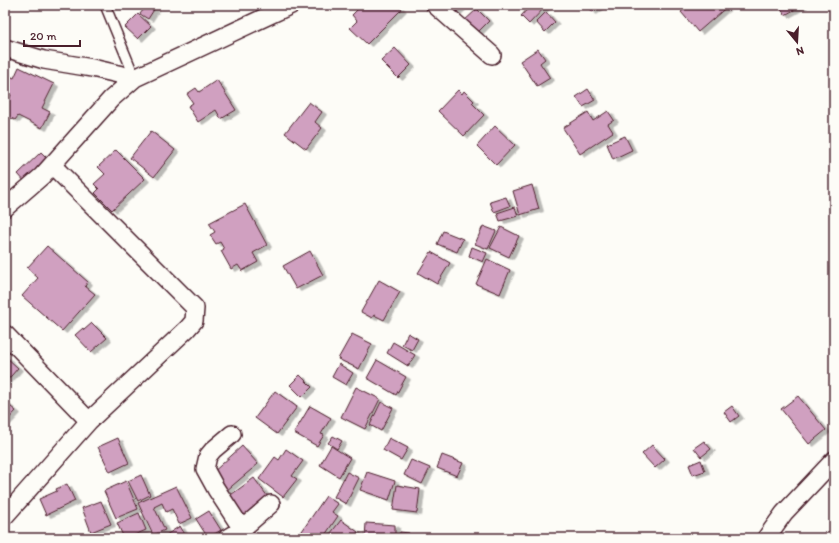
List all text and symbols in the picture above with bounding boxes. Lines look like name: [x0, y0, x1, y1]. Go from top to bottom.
scale bar: [24, 22, 80, 48]
north arrow: [777, 22, 817, 62]
text: 20 m: [30, 29, 57, 43]
text: N: [794, 44, 805, 58]

